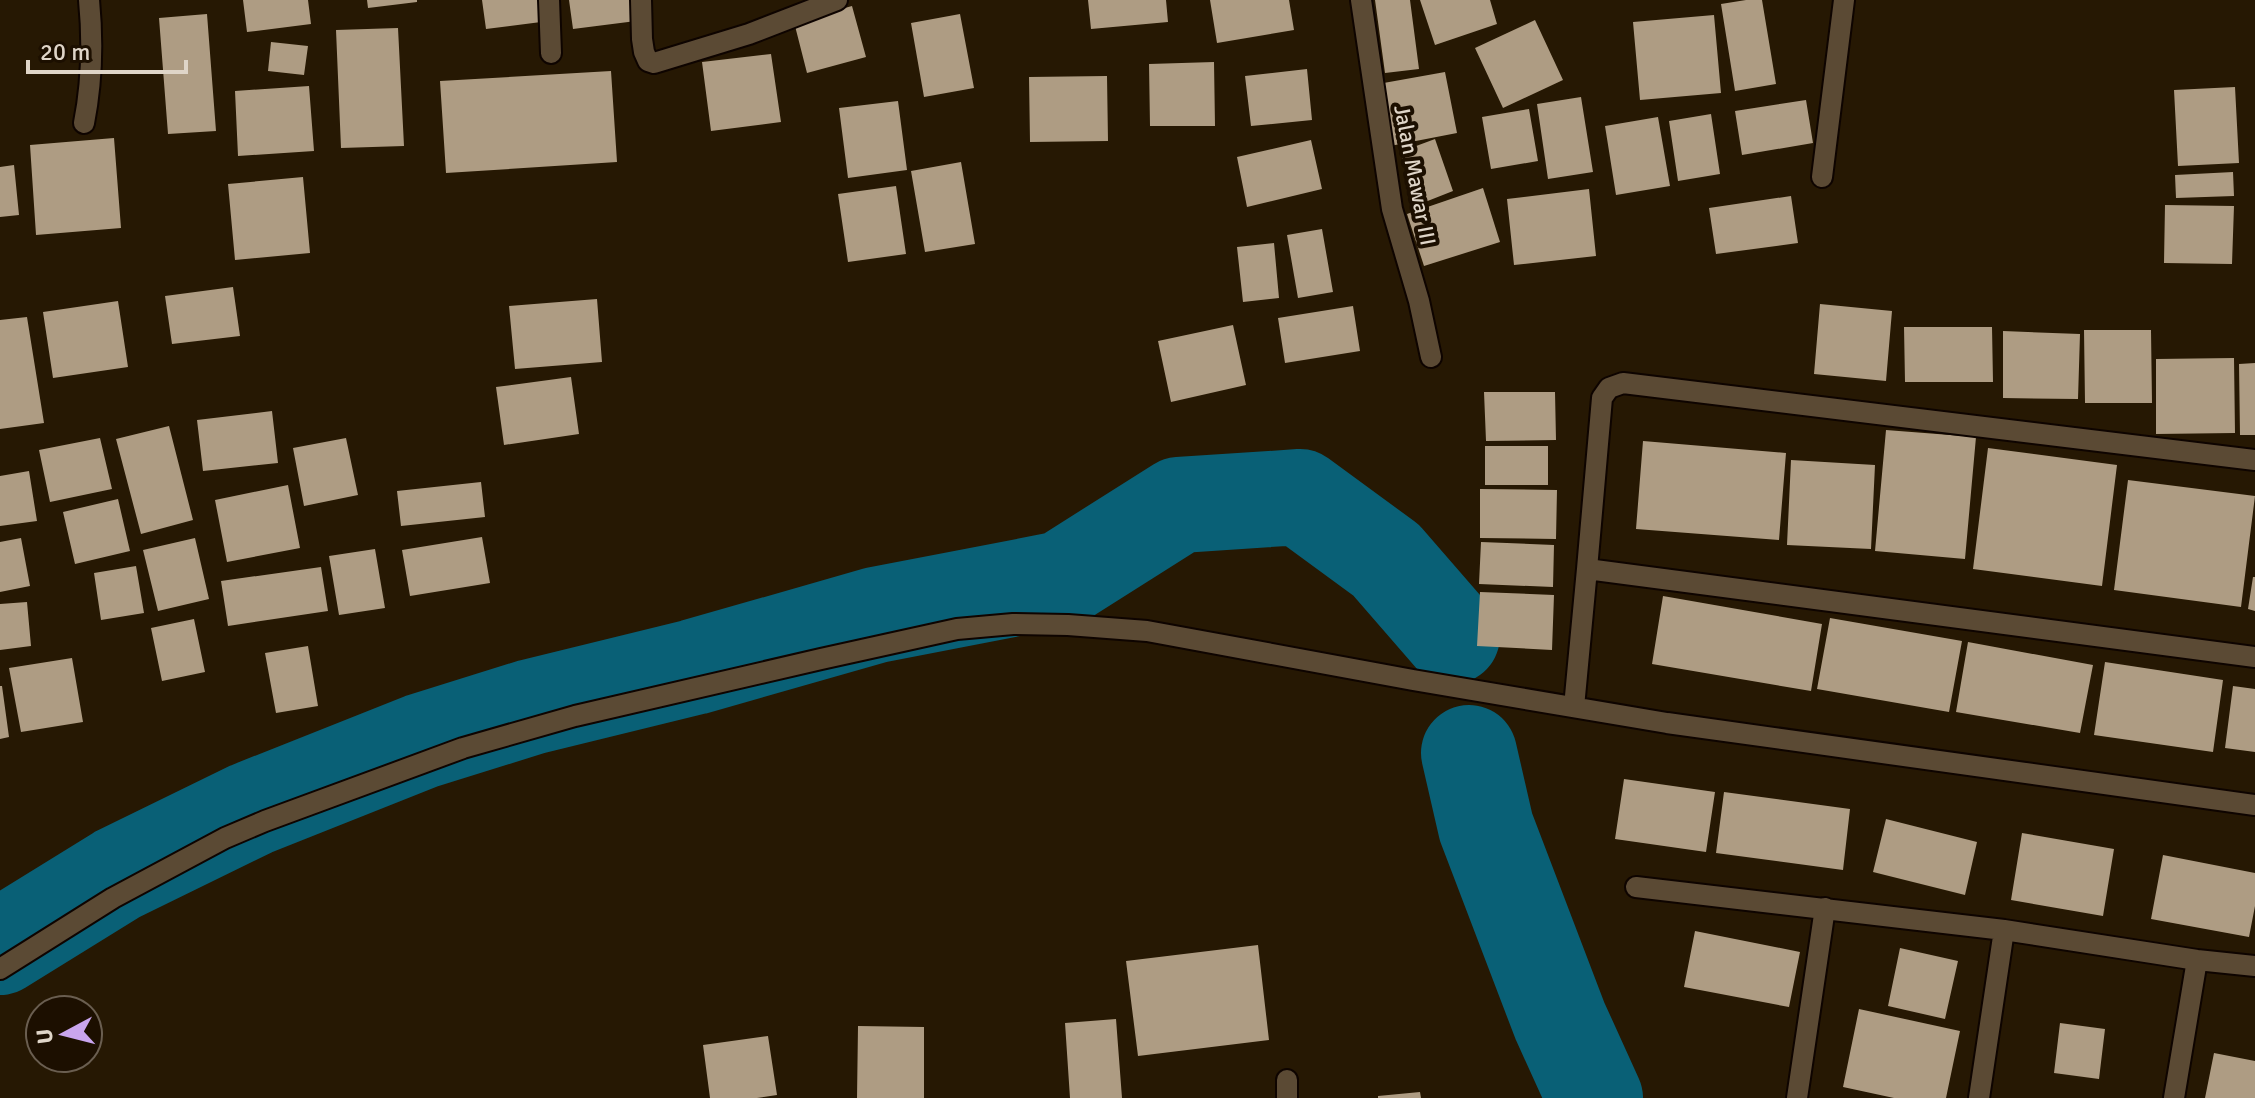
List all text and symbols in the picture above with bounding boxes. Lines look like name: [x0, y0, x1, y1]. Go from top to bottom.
scale bar: [28, 24, 186, 74]
text: 20 m: [40, 37, 90, 67]
street label: Jalan Mawar III: [1388, 102, 1442, 248]
north arrow: [24, 994, 104, 1074]
text: U: [30, 1027, 59, 1045]

